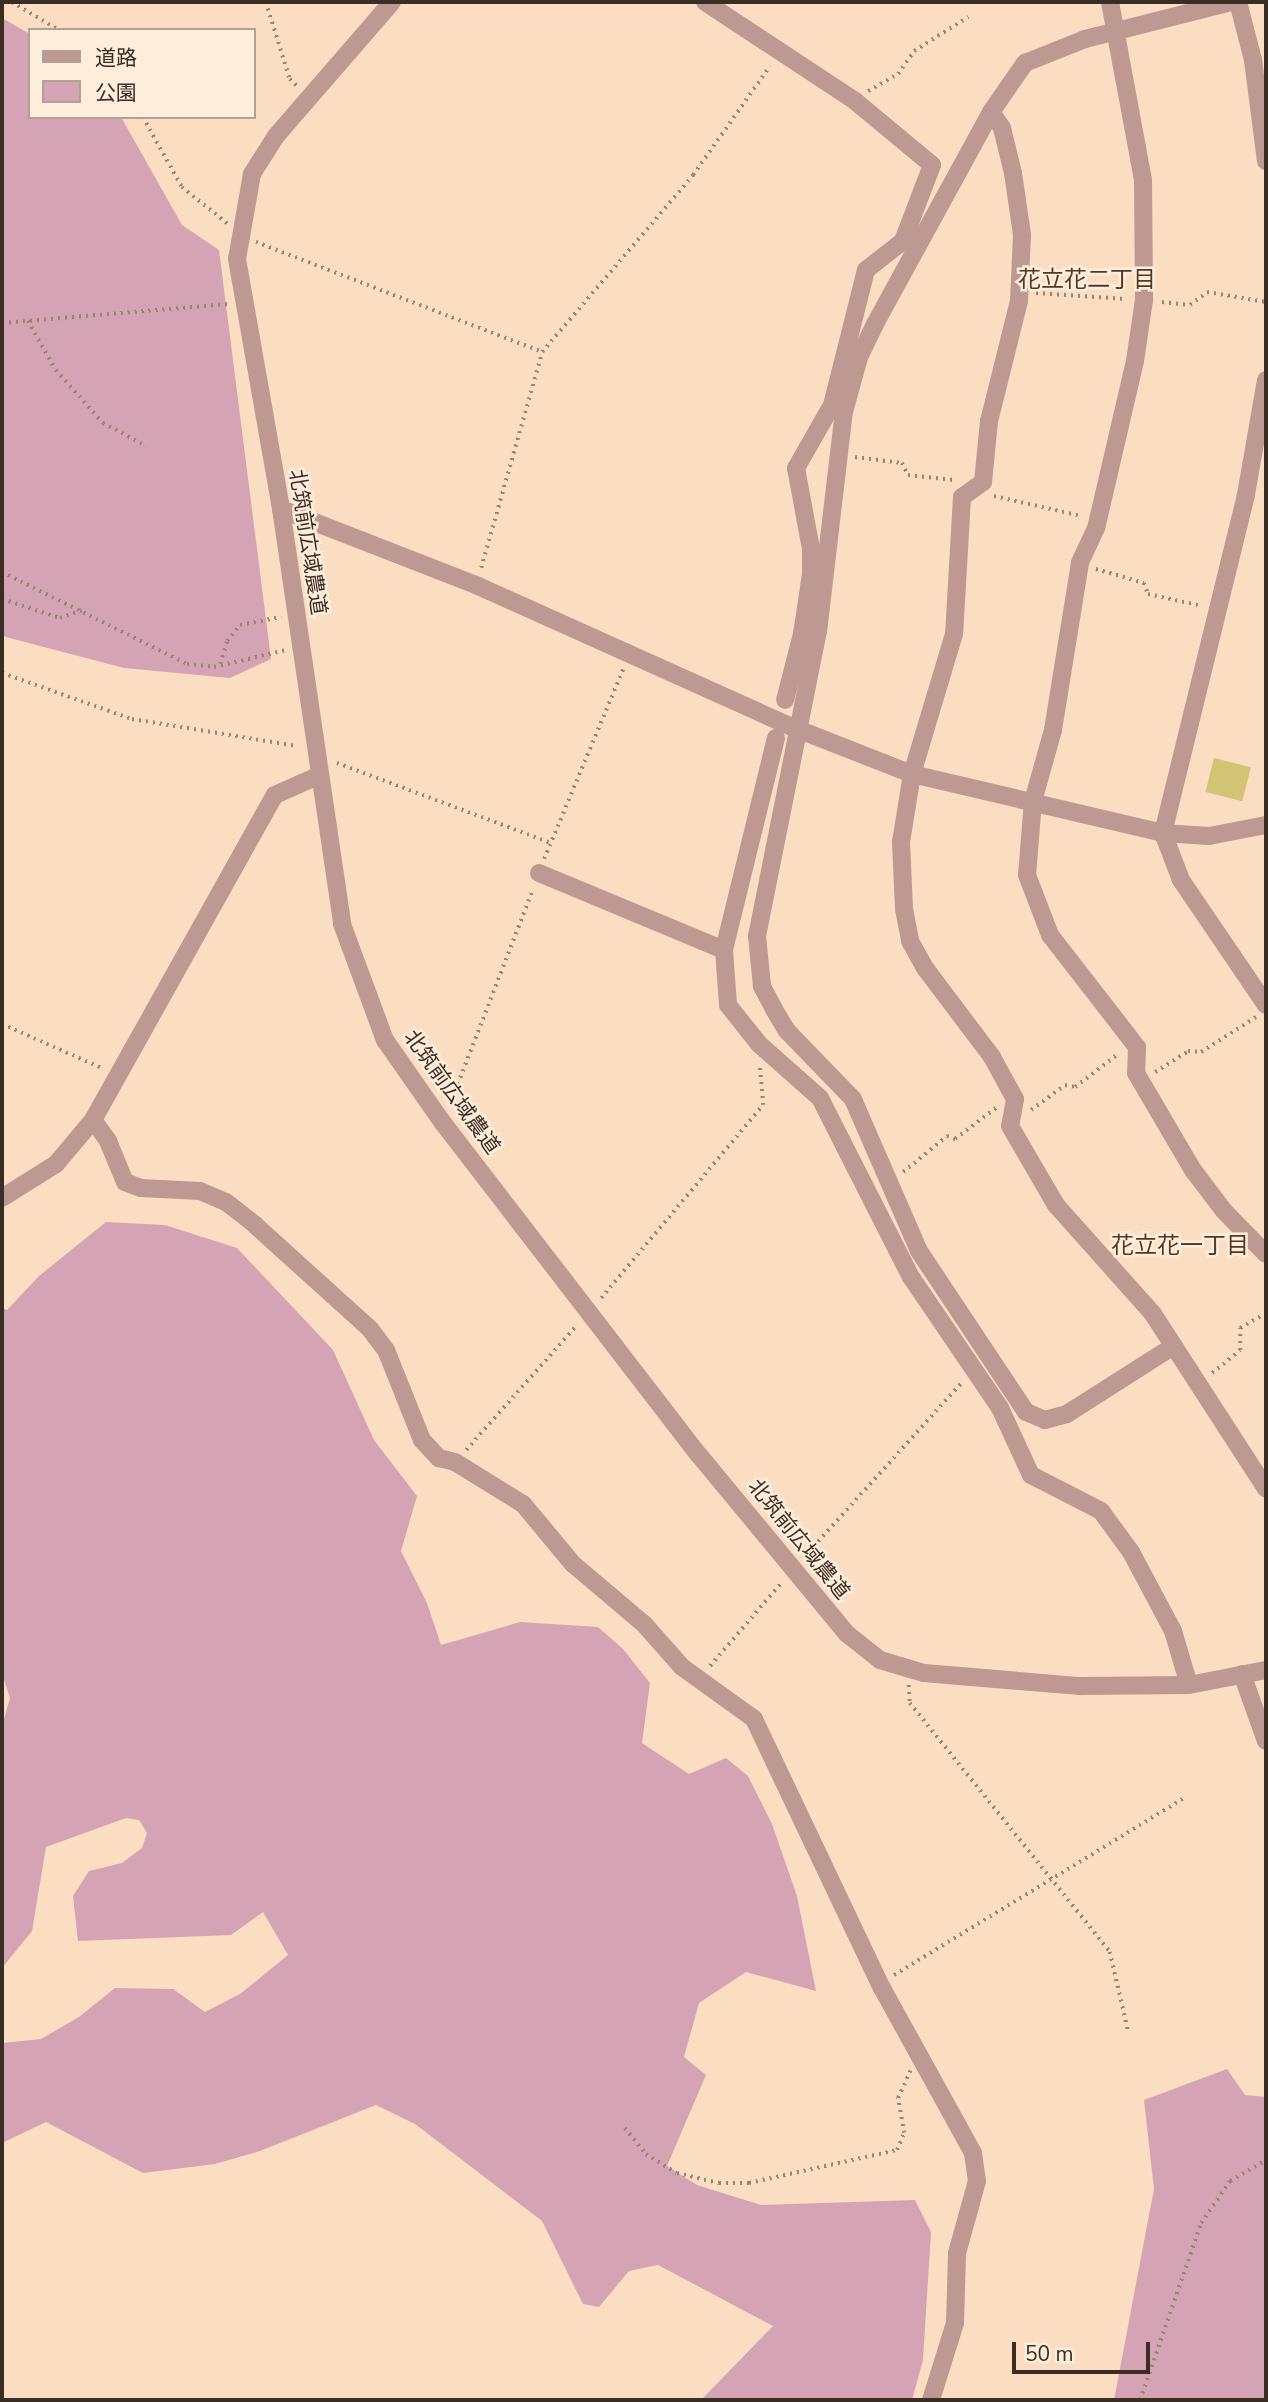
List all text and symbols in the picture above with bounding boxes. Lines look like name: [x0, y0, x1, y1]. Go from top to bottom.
legend: [28, 28, 256, 119]
text: 道路: [95, 44, 137, 72]
text: 公園: [95, 79, 137, 107]
district label: 花立花二丁目: [1018, 266, 1156, 294]
street label: 北筑前広域農道: [284, 467, 332, 617]
street label: 北筑前広域農道: [399, 1025, 505, 1159]
district label: 花立花一丁目: [1111, 1232, 1249, 1260]
street label: 北筑前広域農道: [743, 1474, 855, 1604]
scale bar: [1016, 2328, 1154, 2372]
text: 50 m: [1025, 2340, 1074, 2368]

